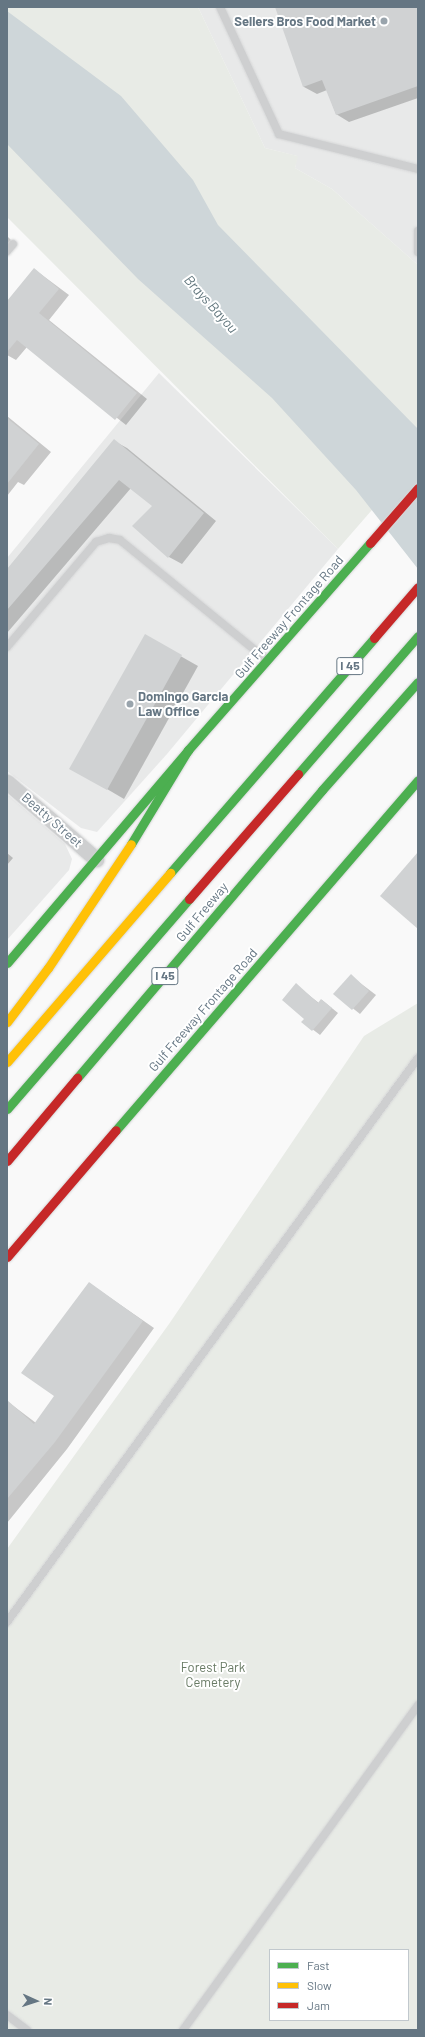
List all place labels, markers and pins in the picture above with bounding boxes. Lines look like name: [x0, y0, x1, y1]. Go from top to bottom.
place label: Sellers Bros Food Market: [234, 13, 376, 29]
marker: Sellers Bros Food Market: [379, 16, 389, 26]
place label: Domingo Garcia Law Office: [138, 689, 228, 720]
marker: Domingo Garcia Law Office: [125, 699, 135, 709]

